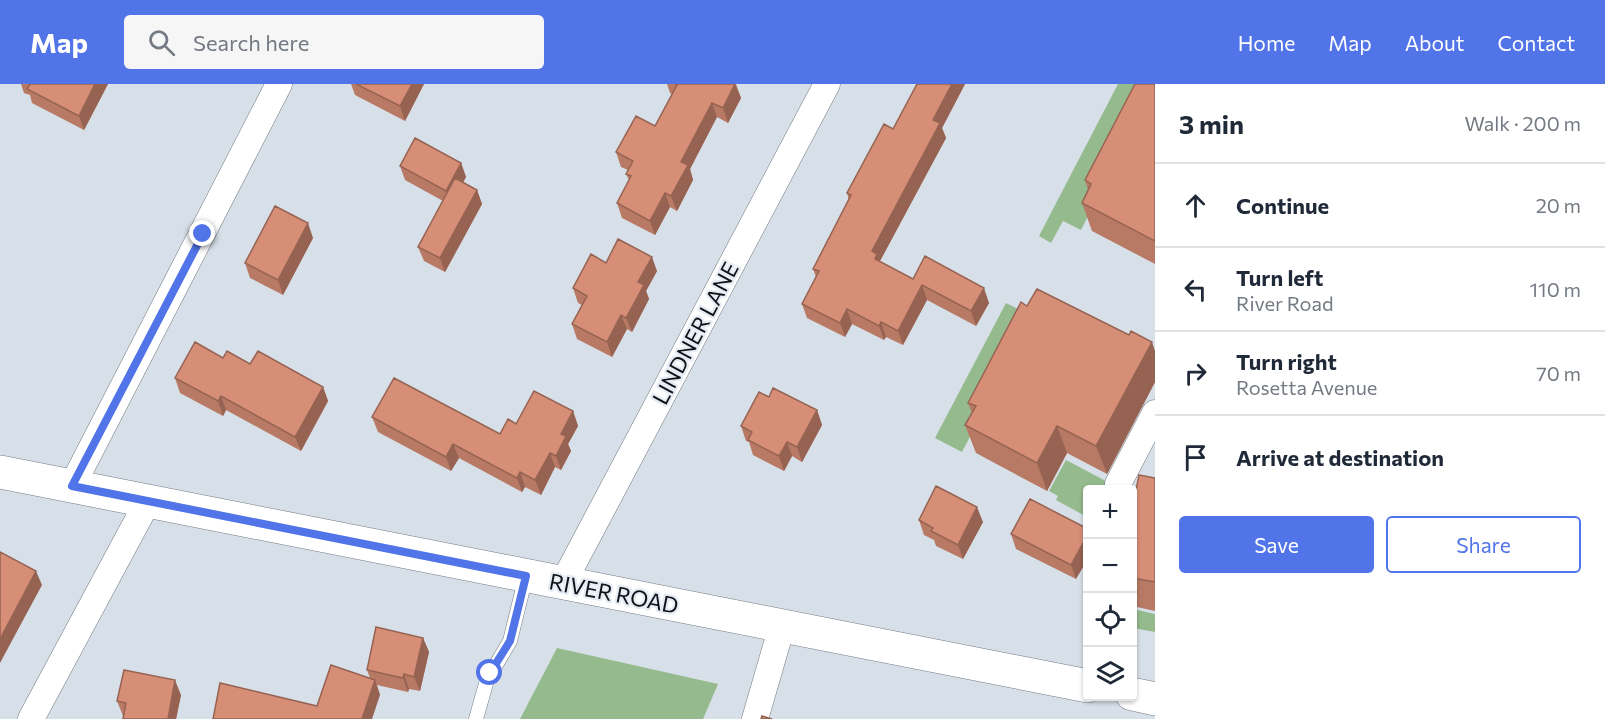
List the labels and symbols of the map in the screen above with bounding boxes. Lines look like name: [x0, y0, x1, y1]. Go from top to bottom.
route end: [189, 220, 215, 246]
street label: LINDNER LANE: [646, 257, 744, 409]
street label: RIVER ROAD: [547, 567, 681, 619]
route start: [476, 659, 502, 685]

